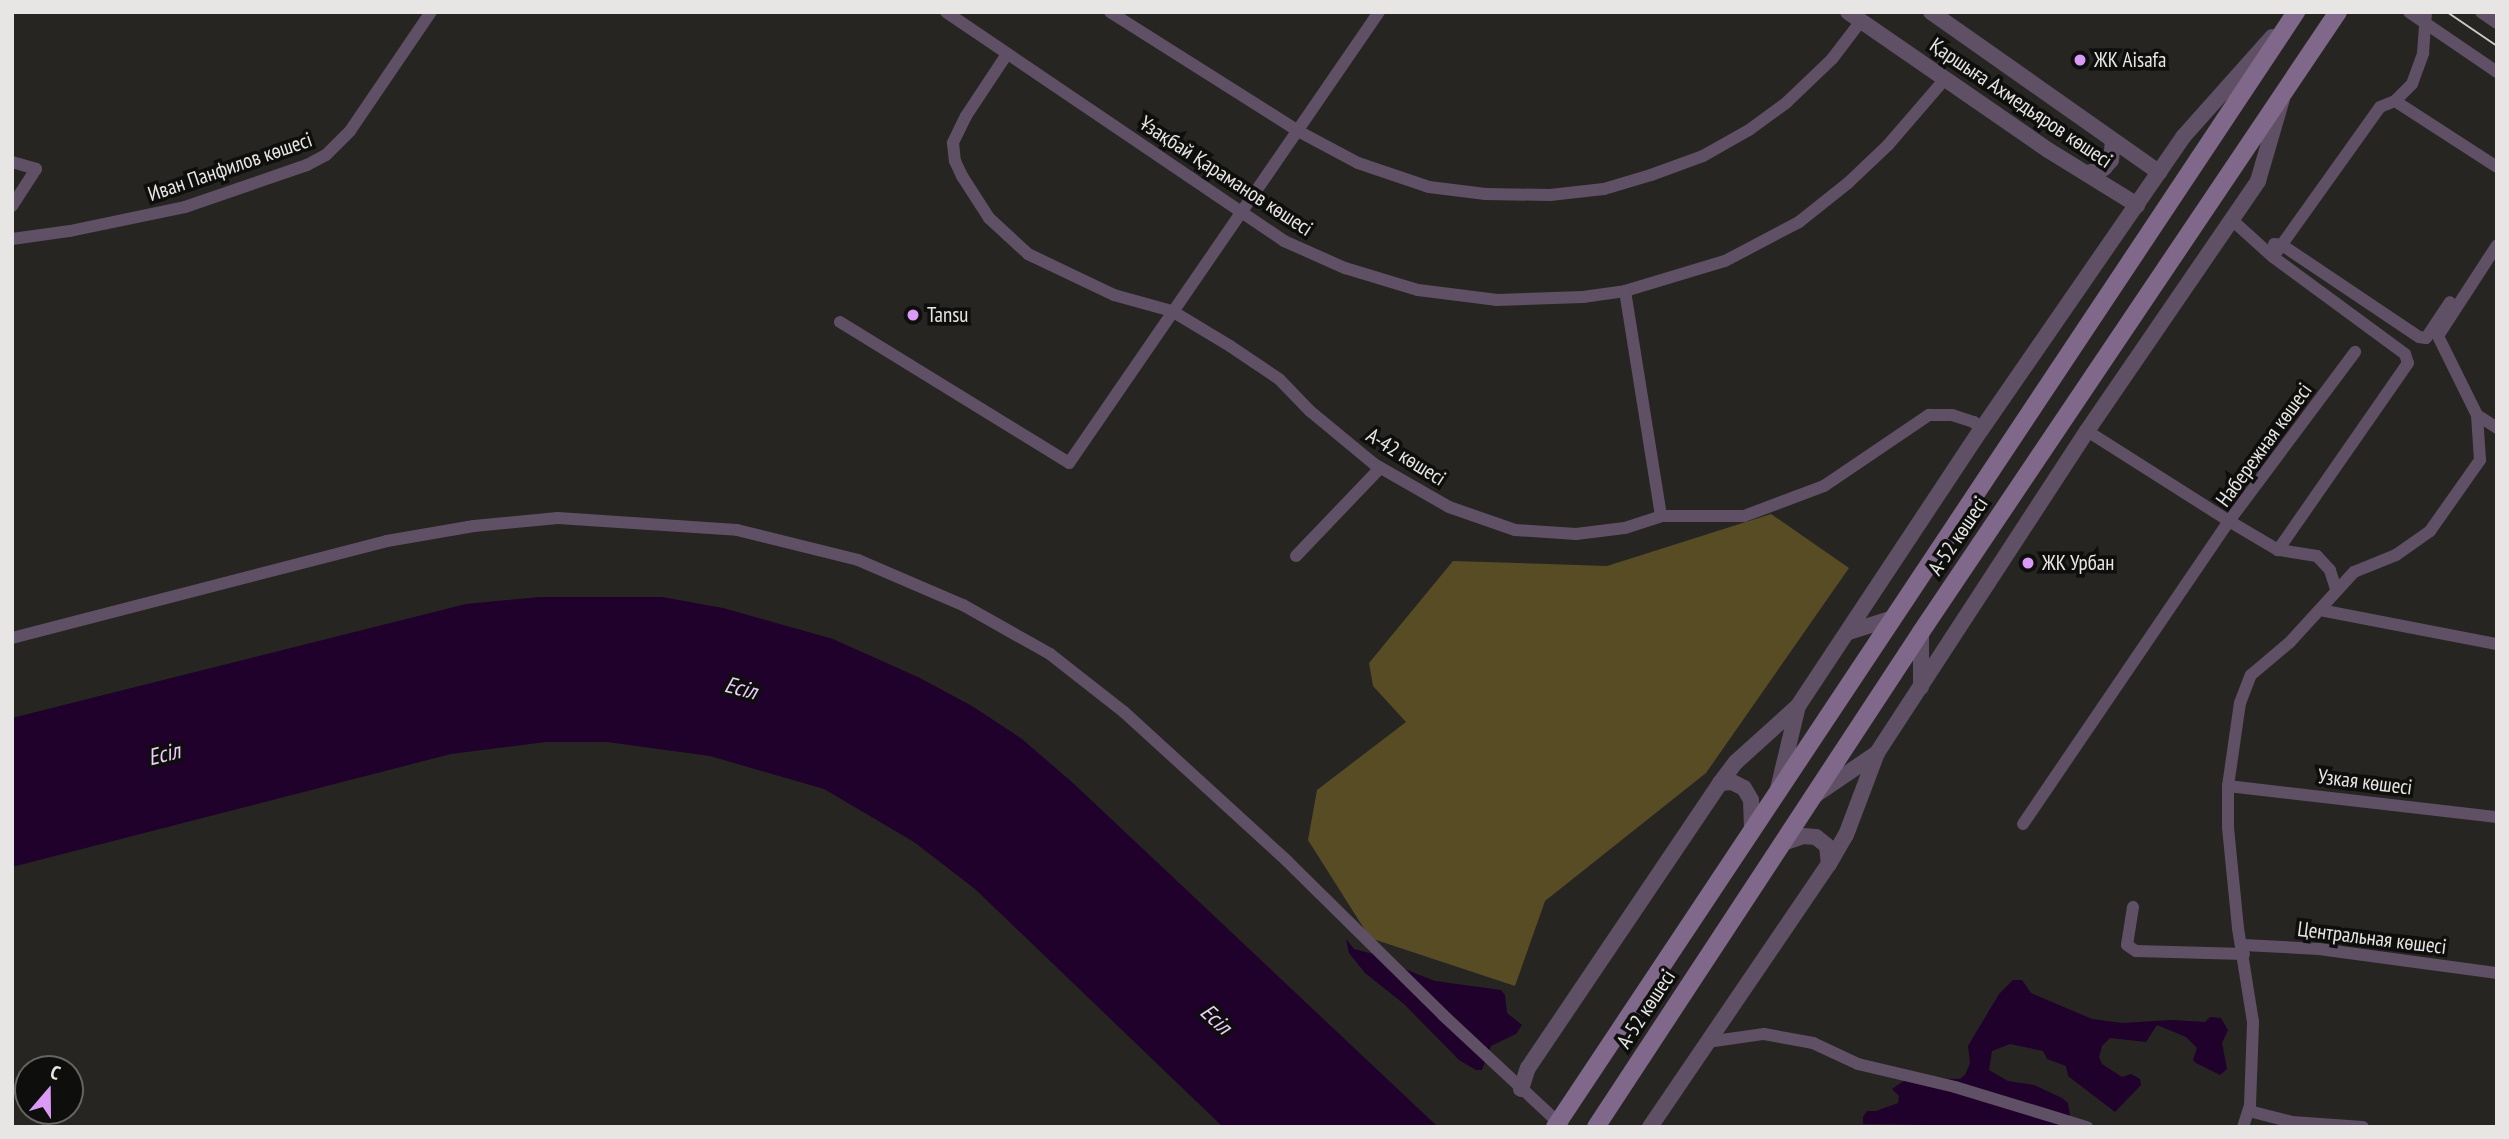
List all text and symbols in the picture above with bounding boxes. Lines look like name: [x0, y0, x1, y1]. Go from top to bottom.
street label: Қаршыға Ахмедьяров көшесі: [1925, 32, 2117, 174]
place label: ЖК Aisafa: [2094, 47, 2166, 73]
marker: ЖК Aisafa: [2072, 52, 2088, 68]
street label: Ұзақбай Қараманов көшесі: [1135, 111, 1317, 241]
street label: Иван Панфилов көшесі: [145, 127, 315, 207]
place label: Tansu: [927, 302, 968, 328]
marker: Tansu: [905, 307, 921, 323]
street label: Набережная көшесі: [2211, 378, 2317, 512]
street label: А-42 көшесі: [1362, 423, 1450, 491]
street label: А-52 көшесі: [1923, 492, 1993, 580]
place label: ЖК Урбан: [2042, 550, 2115, 576]
marker: ЖК Урбан: [2020, 555, 2036, 571]
water label: Есіл: [722, 670, 760, 706]
water label: Есіл: [145, 737, 183, 771]
street label: Узкая көшесі: [2316, 764, 2414, 800]
street label: Центральная көшесі: [2296, 916, 2448, 960]
street label: А-52 көшесі: [1611, 965, 1681, 1053]
water label: Есіл: [1195, 998, 1237, 1040]
north arrow: [14, 1055, 84, 1125]
text: С: [47, 1059, 64, 1085]

